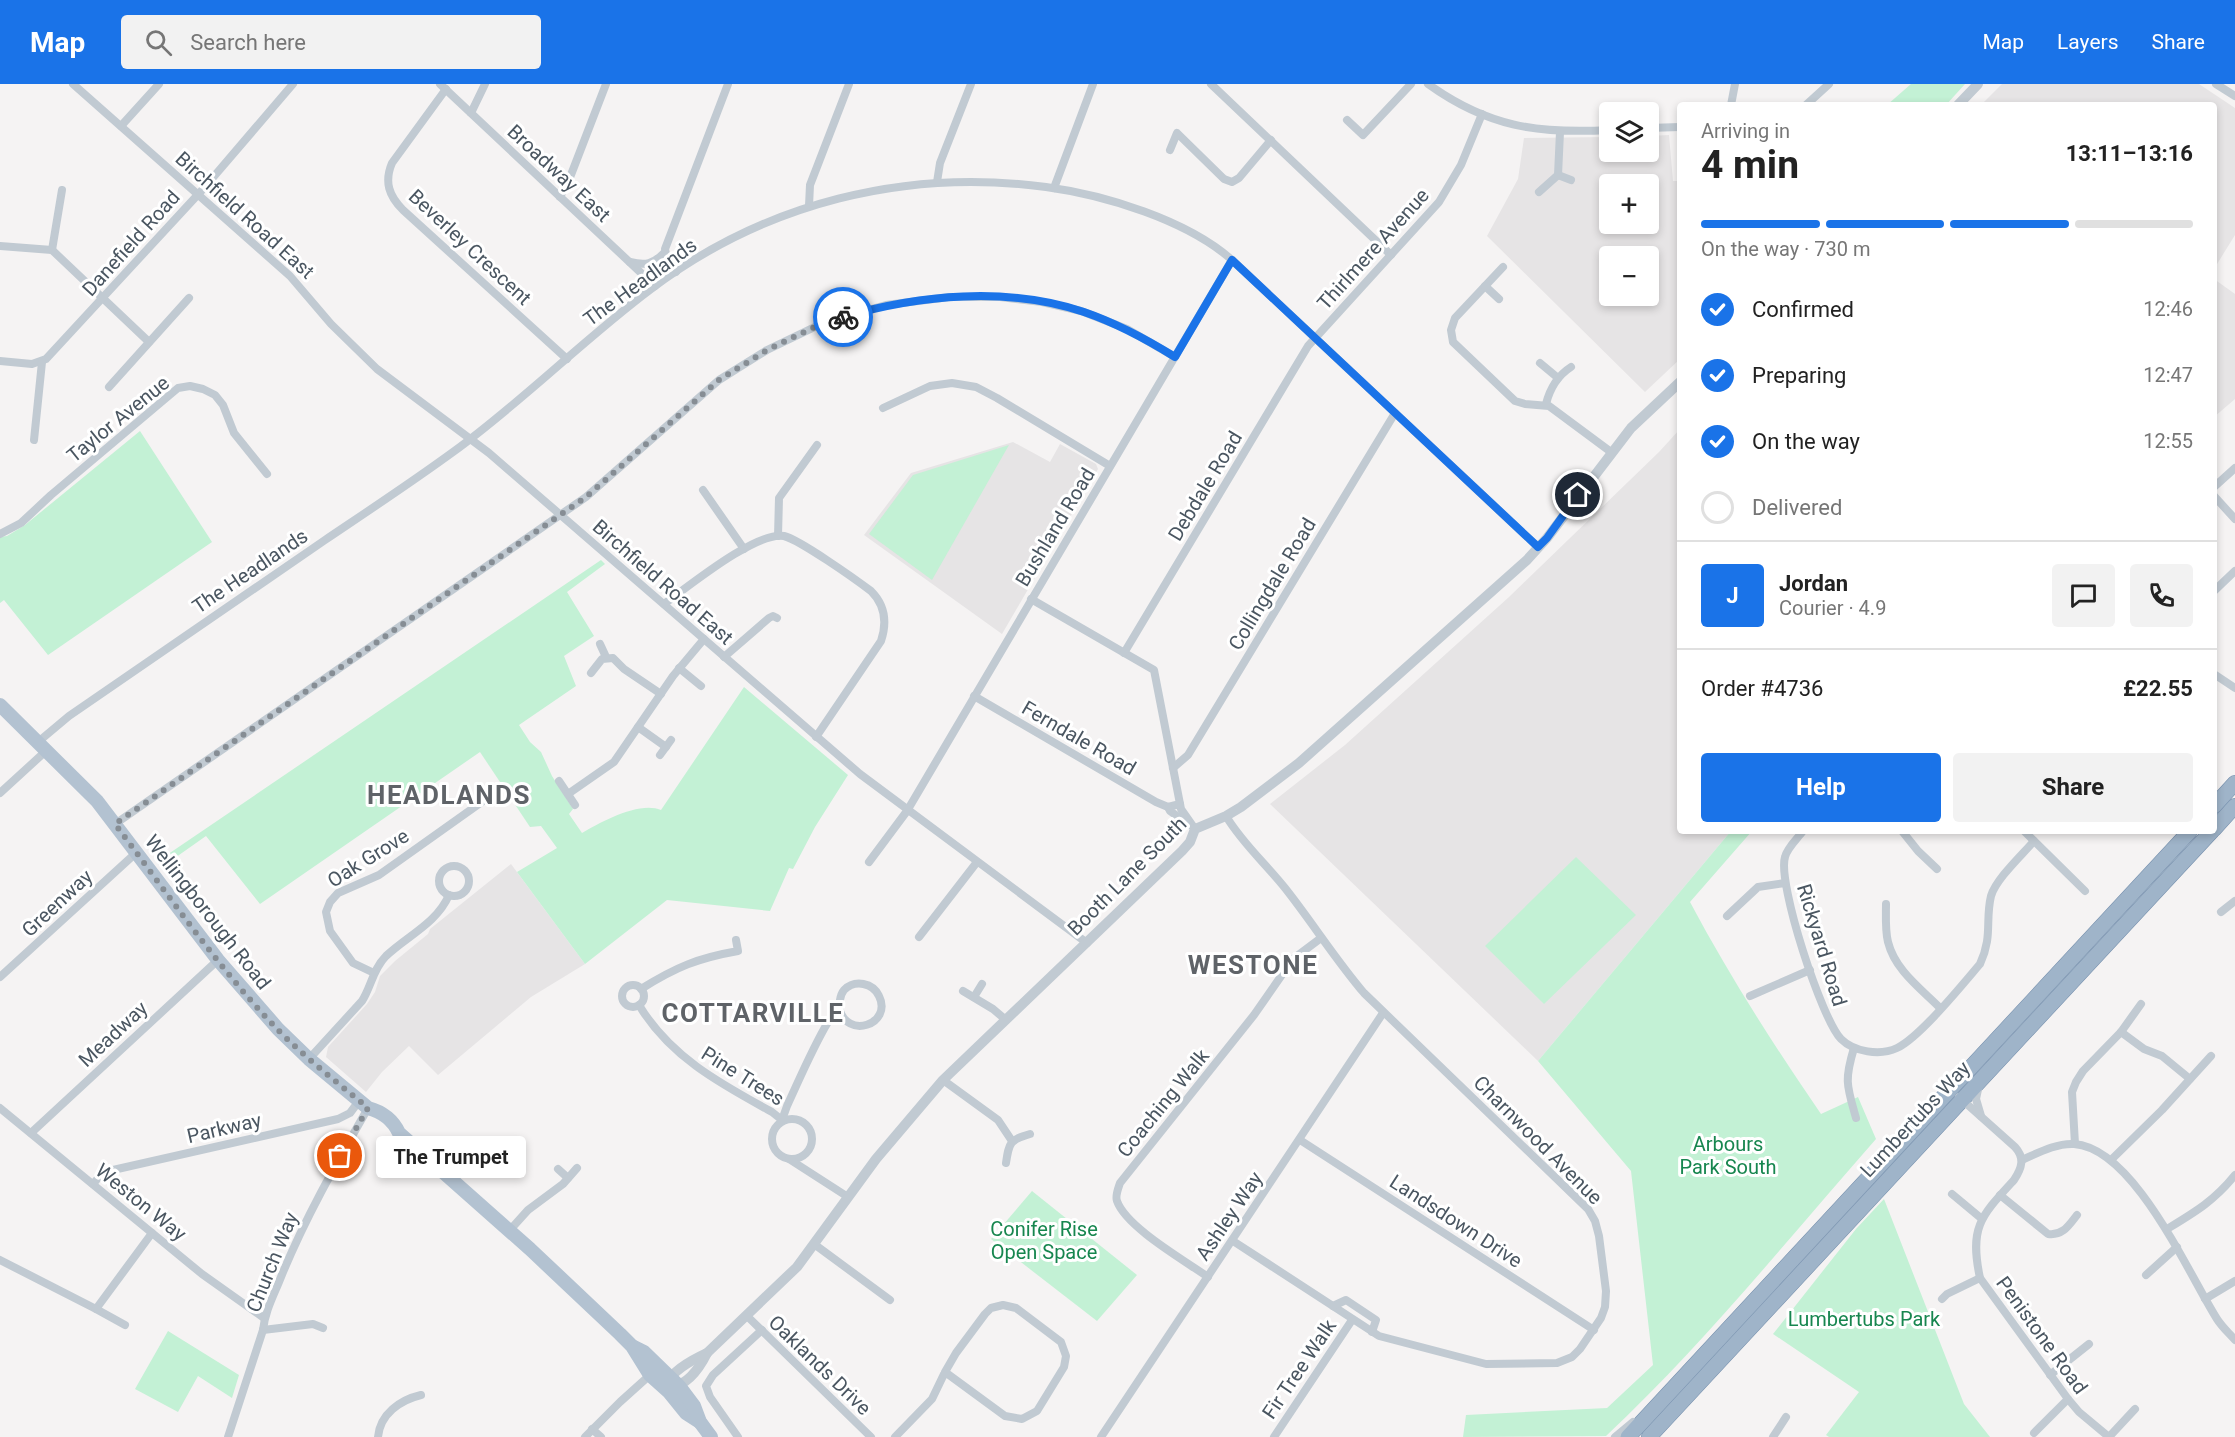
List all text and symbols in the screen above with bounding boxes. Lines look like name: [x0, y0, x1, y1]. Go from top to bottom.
search box: [121, 15, 541, 69]
text: Map: [30, 26, 85, 59]
icon: search: [142, 26, 175, 59]
text: Search here: [190, 30, 306, 55]
text: Map: [1982, 30, 2024, 54]
text: Layers: [2057, 30, 2118, 54]
text: Share: [2151, 30, 2205, 54]
map controls: [1599, 102, 1659, 306]
button: layers: [1599, 102, 1659, 162]
street label: Broadway East: [503, 119, 615, 227]
text: Arriving in: [1701, 119, 1790, 143]
text: 13:11–13:16: [2066, 141, 2193, 166]
text: 4 min: [1701, 142, 1799, 188]
street label: Birchfield Road East: [171, 146, 319, 284]
button: +: [1599, 174, 1659, 234]
street label: Thirlmere Avenue: [1312, 183, 1434, 315]
street label: Beverley Crescent: [404, 184, 536, 310]
street label: Danefield Road: [77, 185, 185, 301]
street label: The Headlands: [579, 233, 701, 331]
text: On the way · 730 m: [1701, 237, 1870, 261]
button: −: [1599, 246, 1659, 306]
courier: [813, 287, 873, 347]
icon: check: [1701, 293, 1734, 326]
text: Confirmed: [1752, 297, 1854, 322]
text: 12:46: [2143, 297, 2193, 321]
icon: bike: [827, 301, 860, 334]
icon: check: [1701, 359, 1734, 392]
text: Preparing: [1752, 363, 1846, 388]
text: 12:47: [2143, 363, 2193, 387]
street label: Taylor Avenue: [62, 371, 174, 467]
icon: check: [1701, 425, 1734, 458]
street label: Debdale Road: [1163, 427, 1247, 545]
text: On the way: [1752, 429, 1860, 454]
text: 12:55: [2143, 429, 2193, 453]
street label: Bushland Road: [1010, 463, 1100, 591]
pin: [1552, 469, 1603, 520]
icon: home: [1561, 478, 1594, 511]
text: Delivered: [1752, 495, 1842, 520]
street label: Collingdale Road: [1223, 514, 1321, 654]
street label: Birchfield Road East: [588, 515, 738, 649]
street label: The Headlands: [188, 524, 312, 618]
button: chat: [2052, 564, 2115, 627]
button: phone: [2130, 564, 2193, 627]
text: Jordan: [1779, 571, 1848, 596]
text: J: [1726, 583, 1739, 608]
text: Courier · 4.9: [1779, 596, 1886, 620]
text: Order #4736: [1701, 676, 1823, 701]
text: £22.55: [2123, 676, 2193, 701]
street label: Ferndale Road: [1018, 696, 1140, 780]
button: Help: [1701, 753, 1941, 822]
button: Share: [1953, 753, 2193, 822]
district label: HEADLANDS: [367, 780, 531, 810]
street label: Booth Lane South: [1063, 812, 1191, 940]
street label: Oak Grove: [323, 824, 413, 892]
street label: Wellingborough Road: [140, 830, 276, 994]
street label: Greenway: [17, 864, 98, 942]
street label: Rickyard Road: [1792, 881, 1852, 1009]
district label: WESTONE: [1188, 950, 1318, 980]
street label: Meadway: [74, 996, 153, 1072]
district label: COTTARVILLE: [662, 998, 844, 1028]
street label: Pine Trees: [697, 1041, 789, 1111]
street label: Coaching Walk: [1112, 1043, 1214, 1162]
street label: Lumbertubs Way: [1855, 1056, 1975, 1182]
street label: Charnwood Avenue: [1469, 1071, 1607, 1209]
street label: Parkway: [185, 1108, 264, 1148]
pin: [314, 1130, 365, 1181]
park label: Arbours Park South: [1679, 1132, 1777, 1179]
callout: The Trumpet: [376, 1135, 526, 1177]
icon: bag: [323, 1139, 356, 1172]
text: The Trumpet: [393, 1145, 509, 1169]
street label: Weston Way: [91, 1158, 192, 1246]
street label: Ashley Way: [1191, 1167, 1268, 1265]
street label: Landsdown Drive: [1385, 1169, 1527, 1273]
street label: Church Way: [241, 1208, 303, 1316]
park label: Conifer Rise Open Space: [990, 1217, 1098, 1264]
street label: Penistone Road: [1991, 1271, 2093, 1399]
park label: Lumbertubs Park: [1788, 1307, 1941, 1331]
street label: Oaklands Drive: [764, 1310, 876, 1420]
street label: Fir Tree Walk: [1257, 1314, 1341, 1423]

